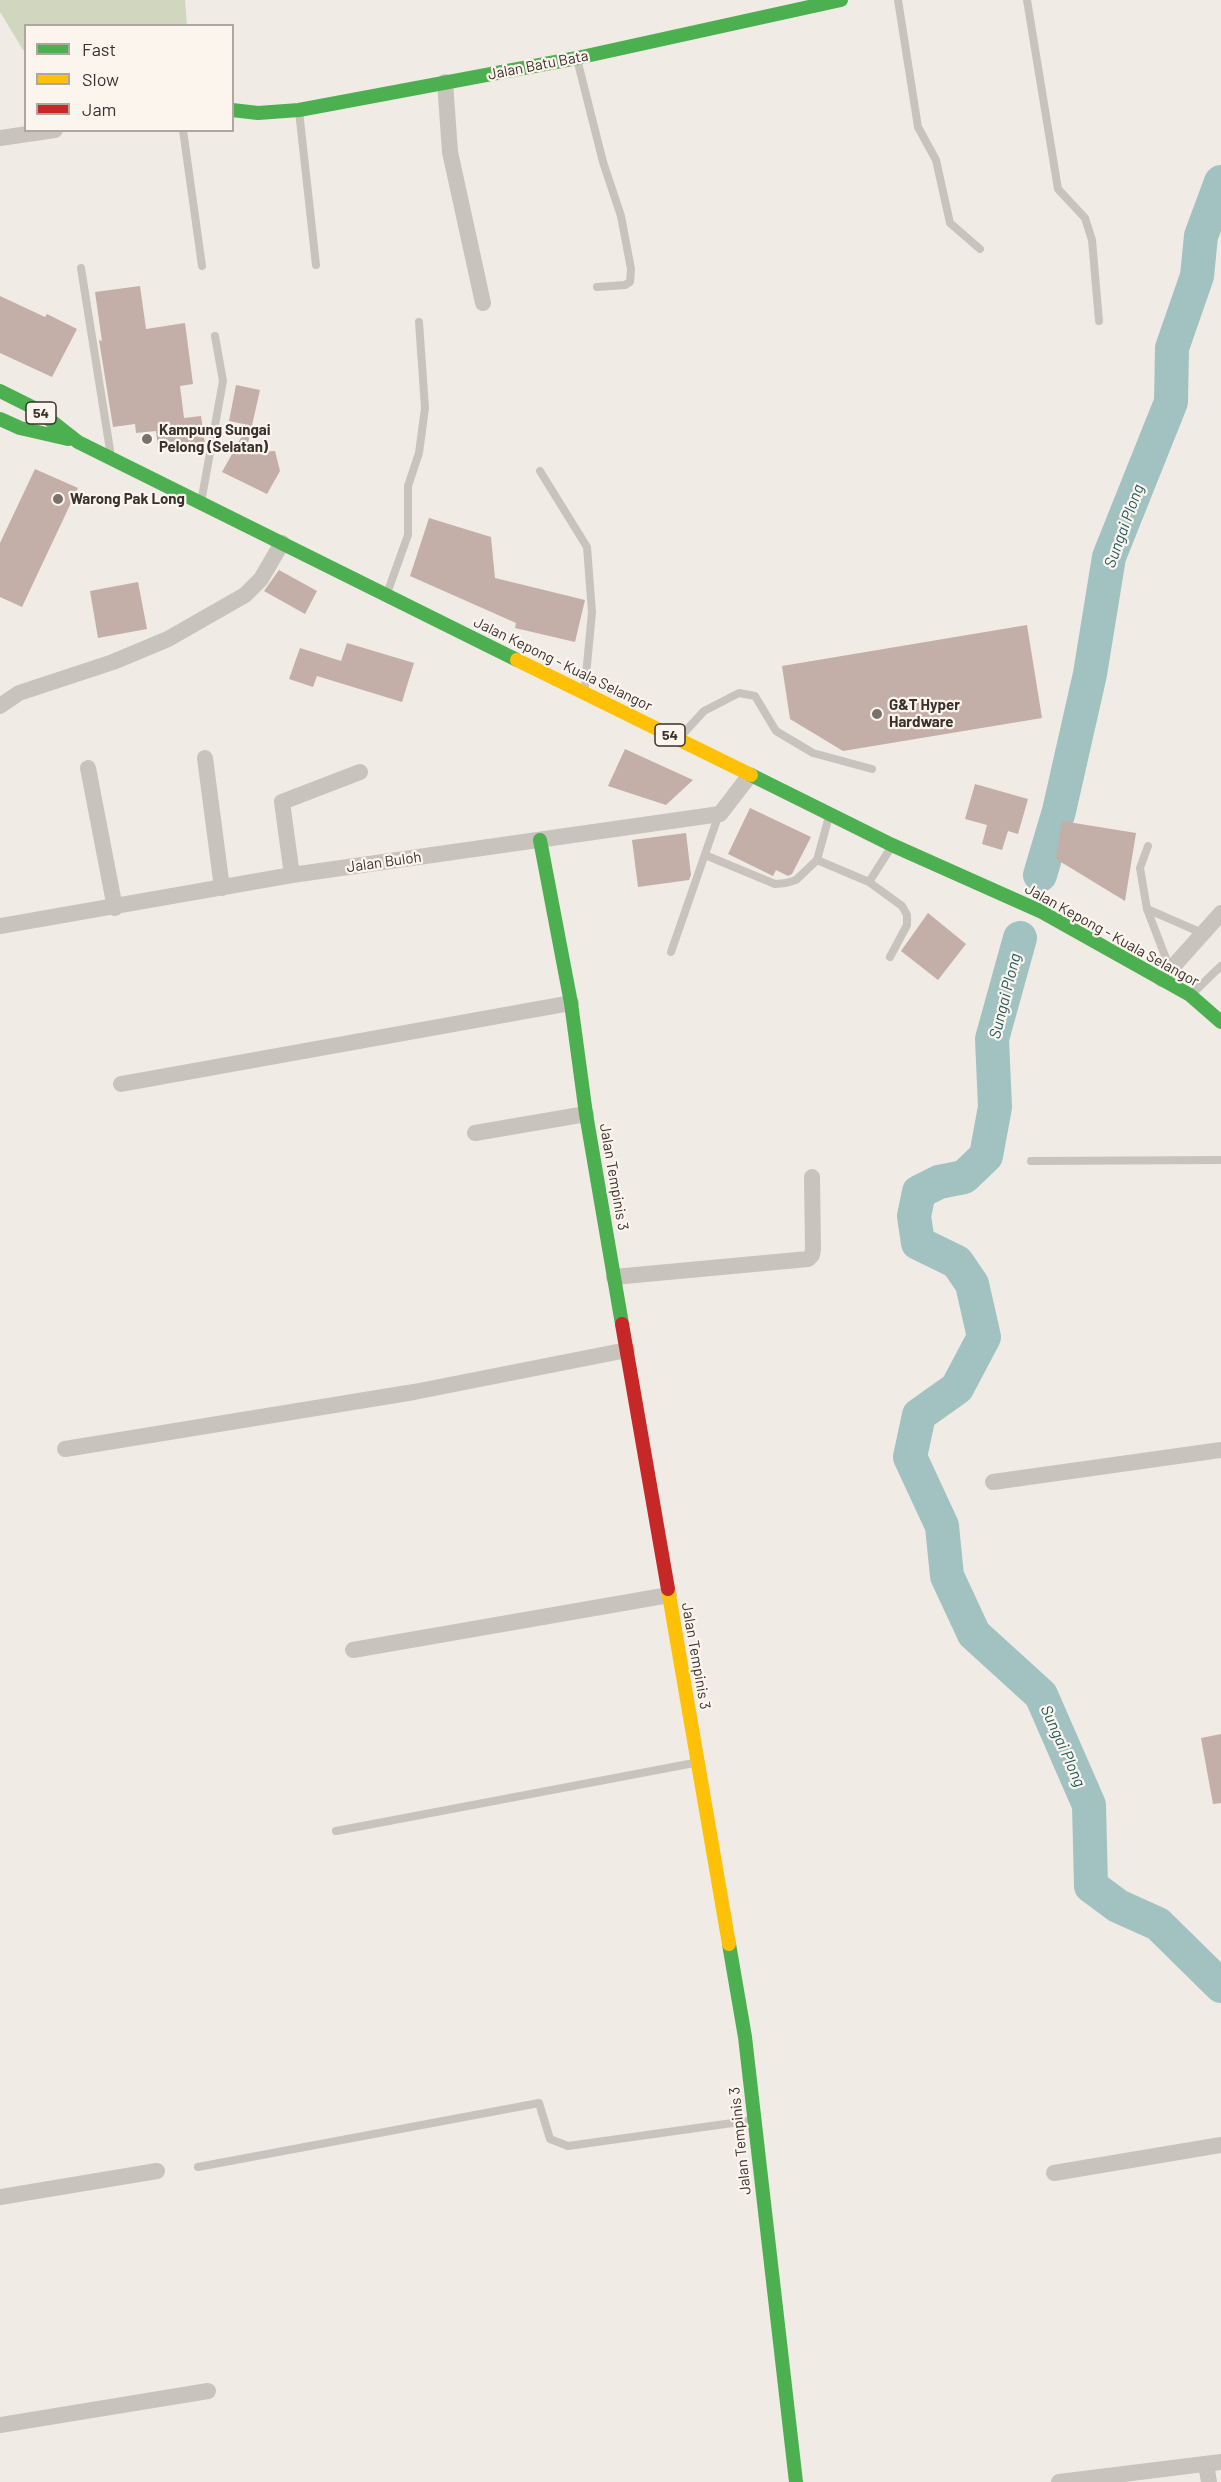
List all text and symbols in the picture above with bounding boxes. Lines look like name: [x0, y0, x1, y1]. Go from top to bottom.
legend: [24, 24, 234, 132]
text: Fast: [82, 38, 116, 60]
street label: Jalan Batu Bata: [486, 46, 590, 84]
text: Slow: [82, 68, 119, 90]
text: Jam: [82, 98, 116, 120]
road number: 54: [26, 402, 56, 424]
place label: Kampung Sungai Pelong (Selatan): [159, 421, 270, 456]
marker: Kampung Sungai Pelong (Selatan): [140, 432, 154, 446]
water label: Sungai Plong: [1100, 482, 1148, 570]
place label: Warong Pak Long: [70, 490, 185, 508]
marker: Warong Pak Long: [51, 492, 65, 506]
street label: Jalan Kepong - Kuala Selangor: [471, 613, 655, 715]
place label: G&T Hyper Hardware: [889, 696, 960, 731]
marker: G&T Hyper Hardware: [870, 707, 884, 721]
road number: 54: [655, 724, 685, 746]
street label: Jalan Buloh: [345, 848, 423, 876]
street label: Jalan Kepong - Kuala Selangor: [1022, 880, 1202, 990]
water label: Sungai Plong: [985, 951, 1025, 1041]
street label: Jalan Tempinis 3: [596, 1122, 632, 1232]
street label: Jalan Tempinis 3: [678, 1601, 714, 1711]
water label: Sungai Plong: [1036, 1702, 1090, 1790]
street label: Jalan Tempinis 3: [725, 2086, 755, 2196]

